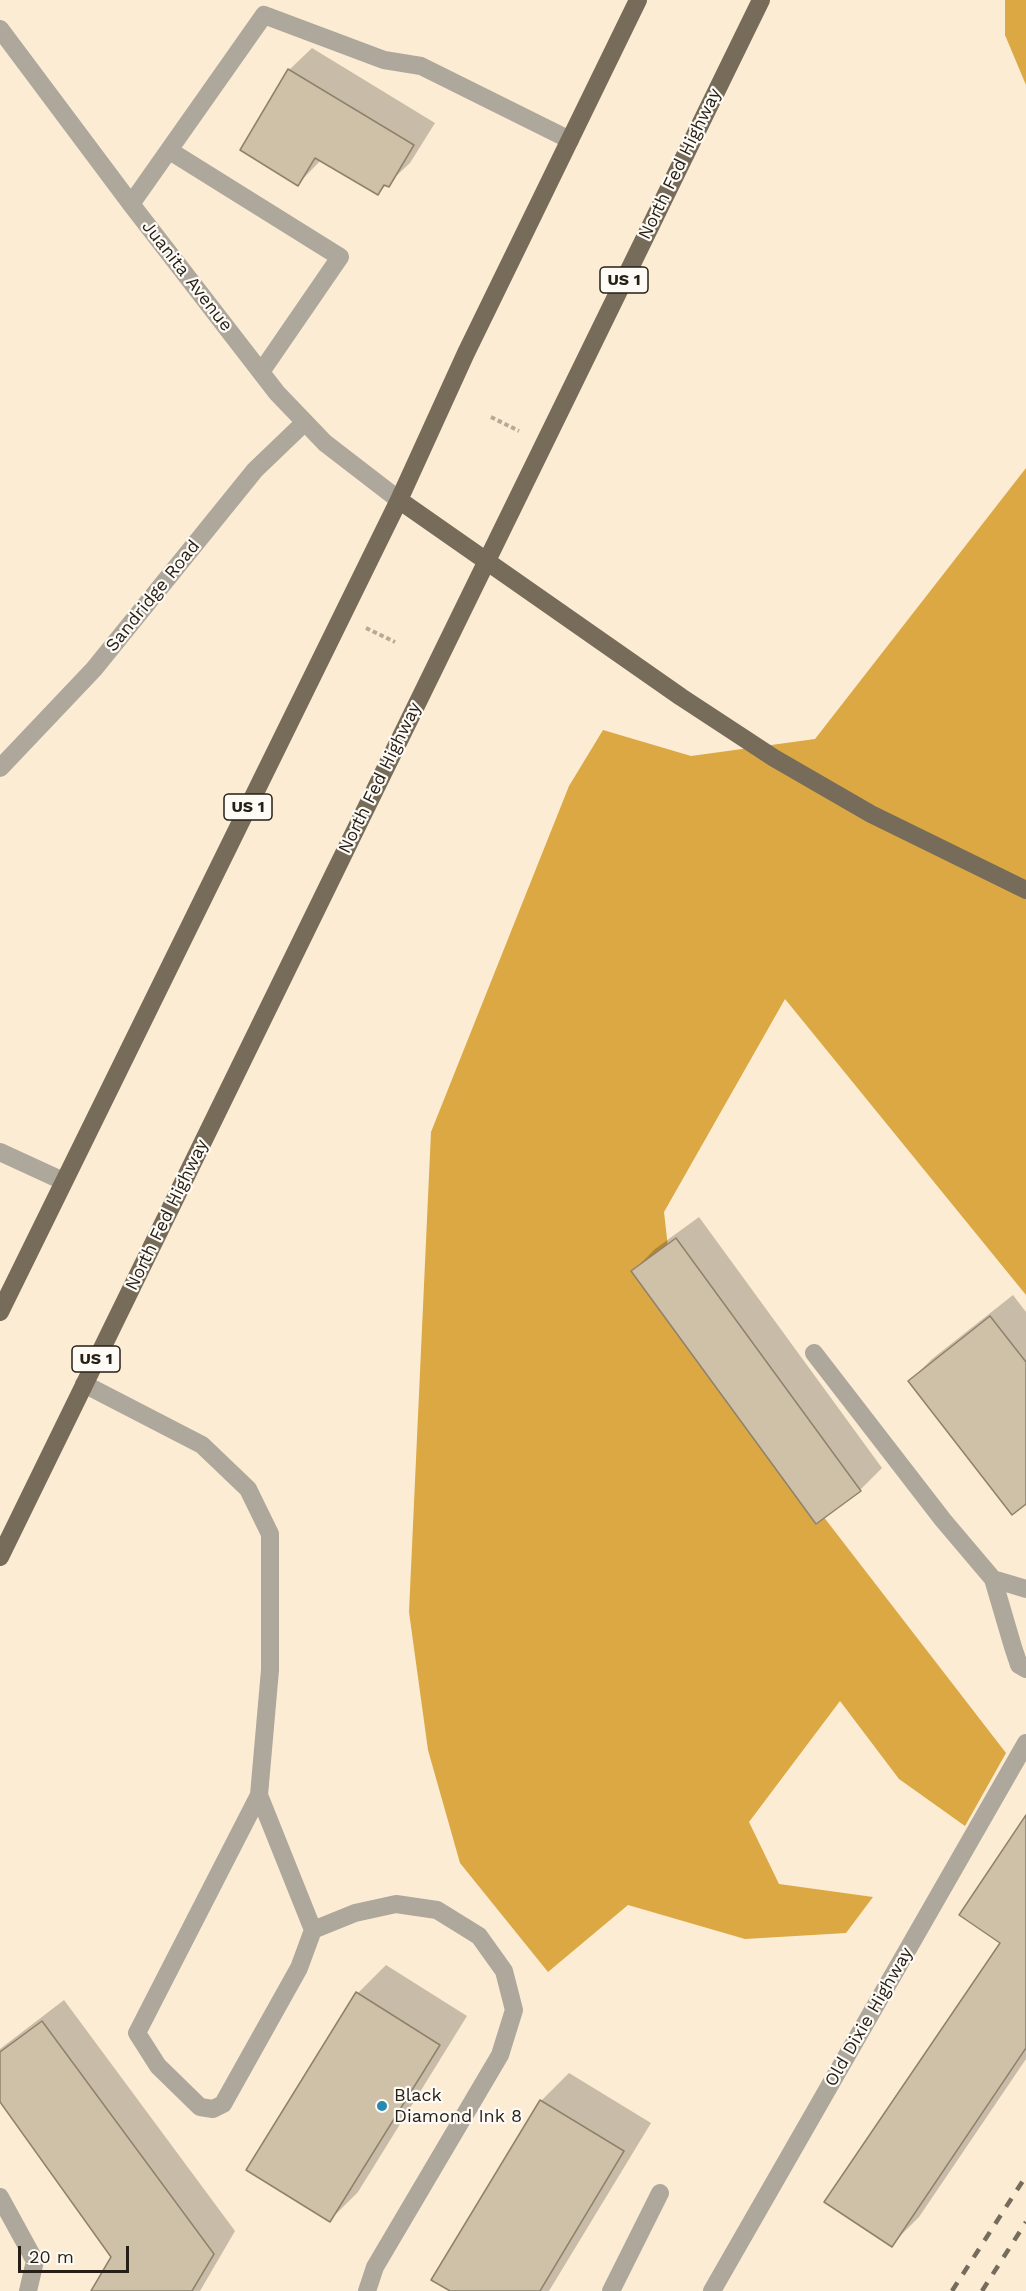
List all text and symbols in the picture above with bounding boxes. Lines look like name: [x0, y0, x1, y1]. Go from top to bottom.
street label: North Fed Highway: [634, 85, 726, 243]
street label: Juanita Avenue: [137, 216, 237, 336]
road number: US 1: [600, 267, 648, 293]
street label: Sandridge Road: [101, 536, 205, 656]
street label: North Fed Highway: [334, 699, 426, 857]
road number: US 1: [224, 794, 272, 820]
street label: North Fed Highway: [121, 1136, 213, 1294]
road number: US 1: [72, 1346, 120, 1372]
street label: Old Dixie Highway: [820, 1943, 918, 2091]
place label: Black Diamond Ink 8: [394, 2085, 522, 2128]
marker: Black Diamond Ink 8: [375, 2099, 389, 2113]
scale bar: [21, 2234, 132, 2272]
text: 20 m: [29, 2246, 74, 2267]

